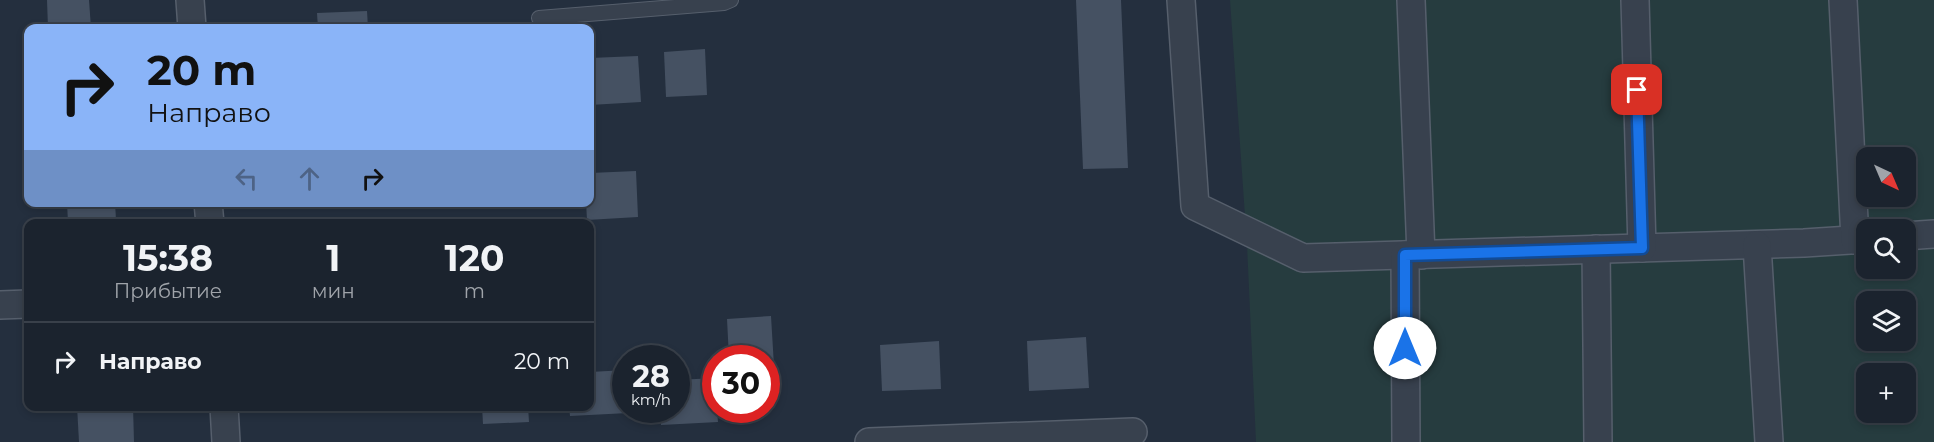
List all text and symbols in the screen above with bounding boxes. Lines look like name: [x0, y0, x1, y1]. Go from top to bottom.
text: 20 m: [147, 44, 256, 96]
icon: right: [48, 48, 126, 126]
pin: [1611, 64, 1662, 115]
icon: arrive: [1620, 73, 1653, 106]
text: Направо: [147, 96, 271, 129]
north arrow: [1856, 147, 1916, 207]
map controls: [1856, 147, 1916, 423]
icon: left: [230, 162, 263, 195]
icon: ahead: [293, 162, 326, 195]
icon: right: [356, 162, 389, 195]
button: search: [1856, 219, 1916, 279]
text: 15:38: [123, 236, 213, 280]
text: 1: [326, 236, 340, 280]
text: 120: [445, 236, 504, 280]
text: Прибытие: [114, 279, 222, 303]
text: мин: [312, 279, 355, 303]
text: m: [464, 279, 485, 303]
button: layers: [1856, 291, 1916, 351]
position arrow: [1373, 316, 1437, 380]
icon: right: [48, 345, 81, 378]
speed limit sign: 30: [702, 345, 780, 423]
text: Направо: [99, 348, 202, 375]
text: 20 m: [514, 348, 570, 375]
text: 28: [632, 358, 670, 395]
button: +: [1856, 363, 1916, 423]
text: km/h: [631, 390, 671, 409]

